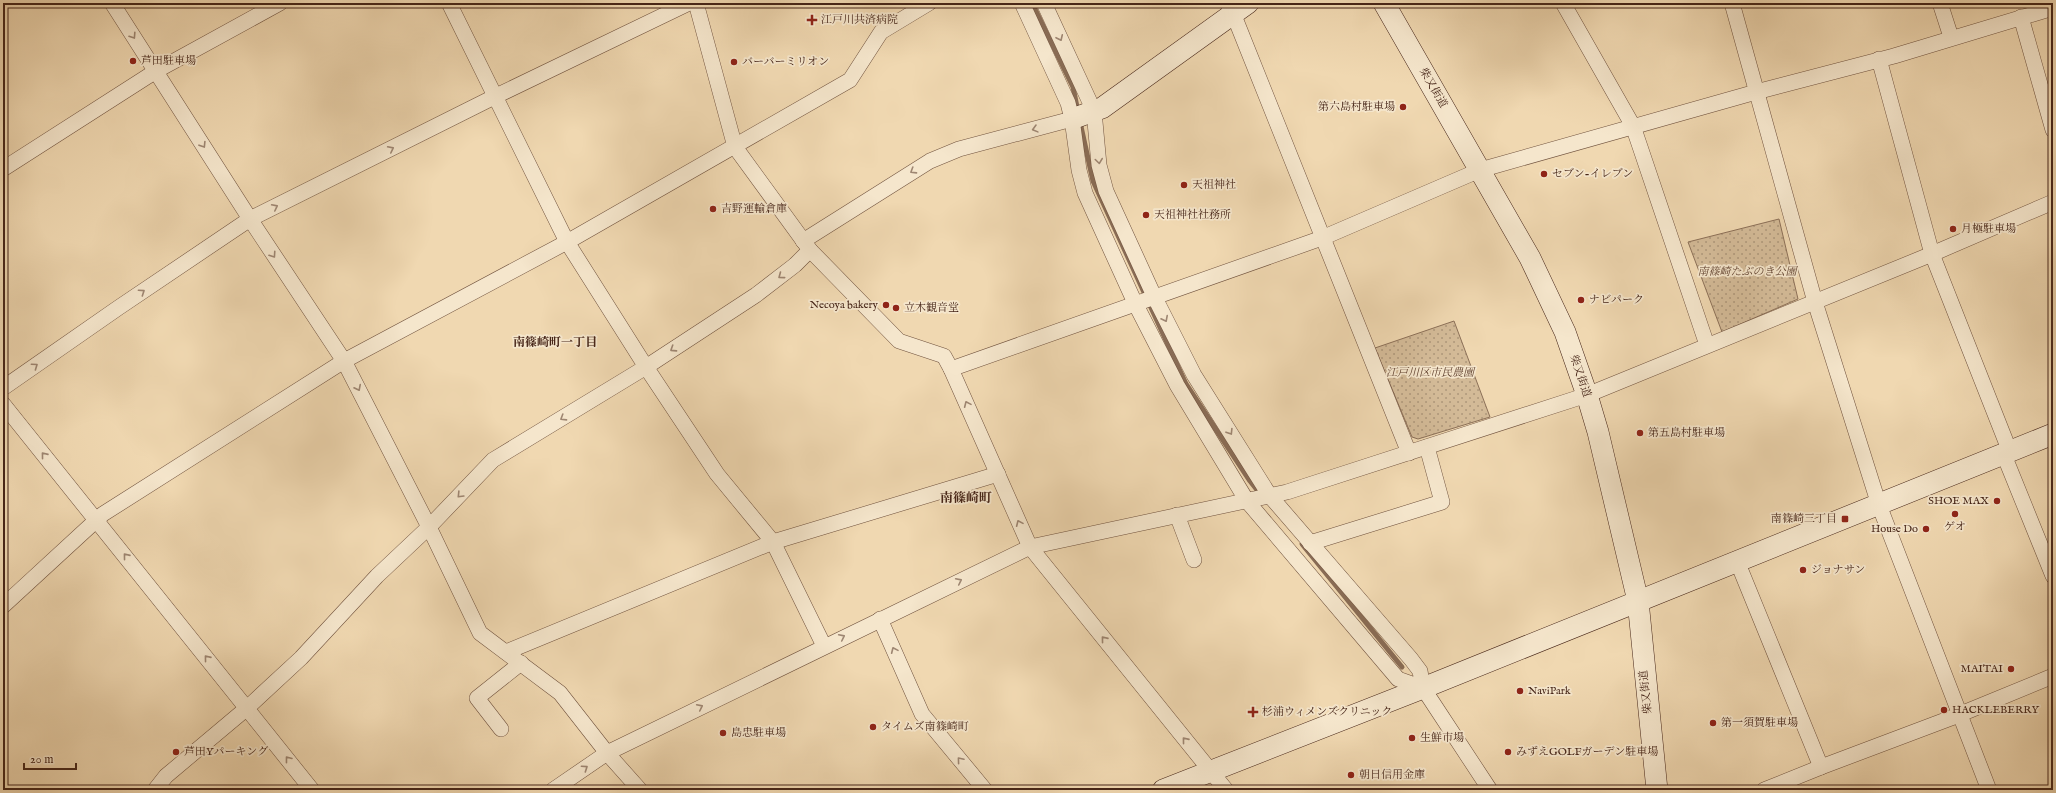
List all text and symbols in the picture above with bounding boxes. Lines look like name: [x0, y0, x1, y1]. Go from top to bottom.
place label: 江戸川共済病院: [821, 13, 898, 27]
marker: 江戸川共済病院: [806, 14, 818, 26]
one-way arrow: [128, 32, 136, 39]
one-way arrow: [1055, 34, 1063, 42]
place label: 芦田駐車場: [141, 54, 196, 68]
place label: バーバーミリオン: [742, 55, 829, 69]
marker: 芦田駐車場: [128, 56, 138, 66]
marker: バーバーミリオン: [729, 57, 739, 67]
street label: 柴又街道: [1416, 65, 1450, 111]
place label: 第六島村駐車場: [1318, 100, 1395, 114]
marker: 第六島村駐車場: [1398, 102, 1408, 112]
one-way arrow: [1031, 124, 1038, 133]
one-way arrow: [198, 141, 205, 148]
one-way arrow: [387, 146, 394, 154]
one-way arrow: [1094, 158, 1103, 164]
one-way arrow: [910, 167, 917, 174]
place label: セブン-イレブン: [1552, 167, 1633, 181]
marker: セブン-イレブン: [1539, 169, 1549, 179]
place label: 天祖神社: [1192, 178, 1236, 192]
marker: 天祖神社: [1179, 180, 1189, 190]
place label: 吉野運輸倉庫: [721, 202, 787, 216]
one-way arrow: [271, 204, 278, 212]
marker: 吉野運輸倉庫: [708, 204, 718, 214]
place label: 天祖神社社務所: [1154, 208, 1231, 222]
marker: 天祖神社社務所: [1141, 210, 1151, 220]
place label: 月極駐車場: [1961, 222, 2016, 236]
marker: 月極駐車場: [1948, 224, 1958, 234]
one-way arrow: [268, 251, 276, 258]
park label: 南篠崎たぶのき公園: [1698, 265, 1798, 279]
one-way arrow: [778, 271, 785, 278]
one-way arrow: [138, 289, 145, 297]
place label: ナビパーク: [1589, 293, 1644, 307]
marker: ナビパーク: [1576, 295, 1586, 305]
place label: Necoya bakery: [810, 298, 879, 312]
marker: Necoya bakery: [881, 300, 891, 310]
place label: 立木観音堂: [904, 301, 959, 315]
marker: 立木観音堂: [891, 303, 901, 313]
one-way arrow: [1161, 315, 1168, 322]
district label: 南篠崎町一丁目: [513, 335, 597, 350]
one-way arrow: [670, 344, 677, 352]
street label: 柴又街道: [1566, 353, 1594, 399]
one-way arrow: [31, 363, 38, 371]
park label: 江戸川区市民農園: [1386, 366, 1476, 380]
one-way arrow: [353, 384, 361, 391]
one-way arrow: [963, 401, 971, 408]
one-way arrow: [560, 413, 567, 420]
place label: 第五島村駐車場: [1648, 426, 1725, 440]
one-way arrow: [1225, 428, 1232, 435]
marker: 第五島村駐車場: [1635, 428, 1645, 438]
one-way arrow: [42, 452, 49, 459]
one-way arrow: [457, 490, 465, 498]
district label: 南篠崎町: [940, 490, 992, 507]
place label: SHOE MAX: [1928, 494, 1989, 508]
marker: SHOE MAX: [1992, 496, 2002, 506]
marker: ゲオ: [1950, 509, 1960, 519]
place label: 南篠崎三丁目: [1771, 512, 1837, 526]
marker: 南篠崎三丁目: [1840, 514, 1850, 524]
one-way arrow: [1016, 520, 1024, 528]
place label: ゲオ: [1944, 520, 1966, 534]
place label: House Do: [1871, 522, 1918, 536]
marker: House Do: [1921, 524, 1931, 534]
one-way arrow: [123, 554, 130, 561]
place label: ジョナサン: [1811, 563, 1865, 577]
marker: ジョナサン: [1798, 565, 1808, 575]
one-way arrow: [955, 578, 962, 586]
one-way arrow: [838, 634, 845, 642]
one-way arrow: [1101, 637, 1108, 644]
one-way arrow: [890, 647, 898, 654]
one-way arrow: [205, 655, 212, 662]
place label: MAITAI: [1961, 662, 2003, 676]
marker: MAITAI: [2006, 664, 2016, 674]
street label: 柴又街道: [1637, 669, 1655, 715]
place label: NaviPark: [1528, 684, 1571, 698]
marker: NaviPark: [1515, 686, 1525, 696]
place label: HACKLEBERRY: [1952, 703, 2039, 717]
one-way arrow: [696, 704, 703, 712]
place label: 杉浦ウィメンズクリニック: [1262, 705, 1392, 719]
marker: HACKLEBERRY: [1939, 705, 1949, 715]
marker: 杉浦ウィメンズクリニック: [1247, 706, 1259, 718]
place label: 第一須賀駐車場: [1721, 716, 1798, 730]
marker: 第一須賀駐車場: [1708, 718, 1718, 728]
place label: タイムズ南篠崎町: [881, 720, 969, 734]
marker: タイムズ南篠崎町: [868, 722, 878, 732]
place label: 島忠駐車場: [731, 726, 786, 740]
marker: 島忠駐車場: [718, 728, 728, 738]
place label: 生鮮市場: [1420, 731, 1464, 745]
marker: 生鮮市場: [1407, 733, 1417, 743]
one-way arrow: [1183, 738, 1190, 745]
scale bar: [24, 745, 76, 771]
place label: 芦田Yパーキング: [184, 745, 268, 759]
place label: みずえGOLFガーデン駐車場: [1516, 745, 1658, 759]
marker: 芦田Yパーキング: [171, 747, 181, 757]
marker: みずえGOLFガーデン駐車場: [1503, 747, 1513, 757]
text: 20 m: [30, 752, 53, 767]
one-way arrow: [285, 757, 292, 764]
one-way arrow: [958, 757, 965, 765]
one-way arrow: [581, 766, 588, 773]
place label: 朝日信用金庫: [1359, 768, 1425, 782]
marker: 朝日信用金庫: [1346, 770, 1356, 780]

